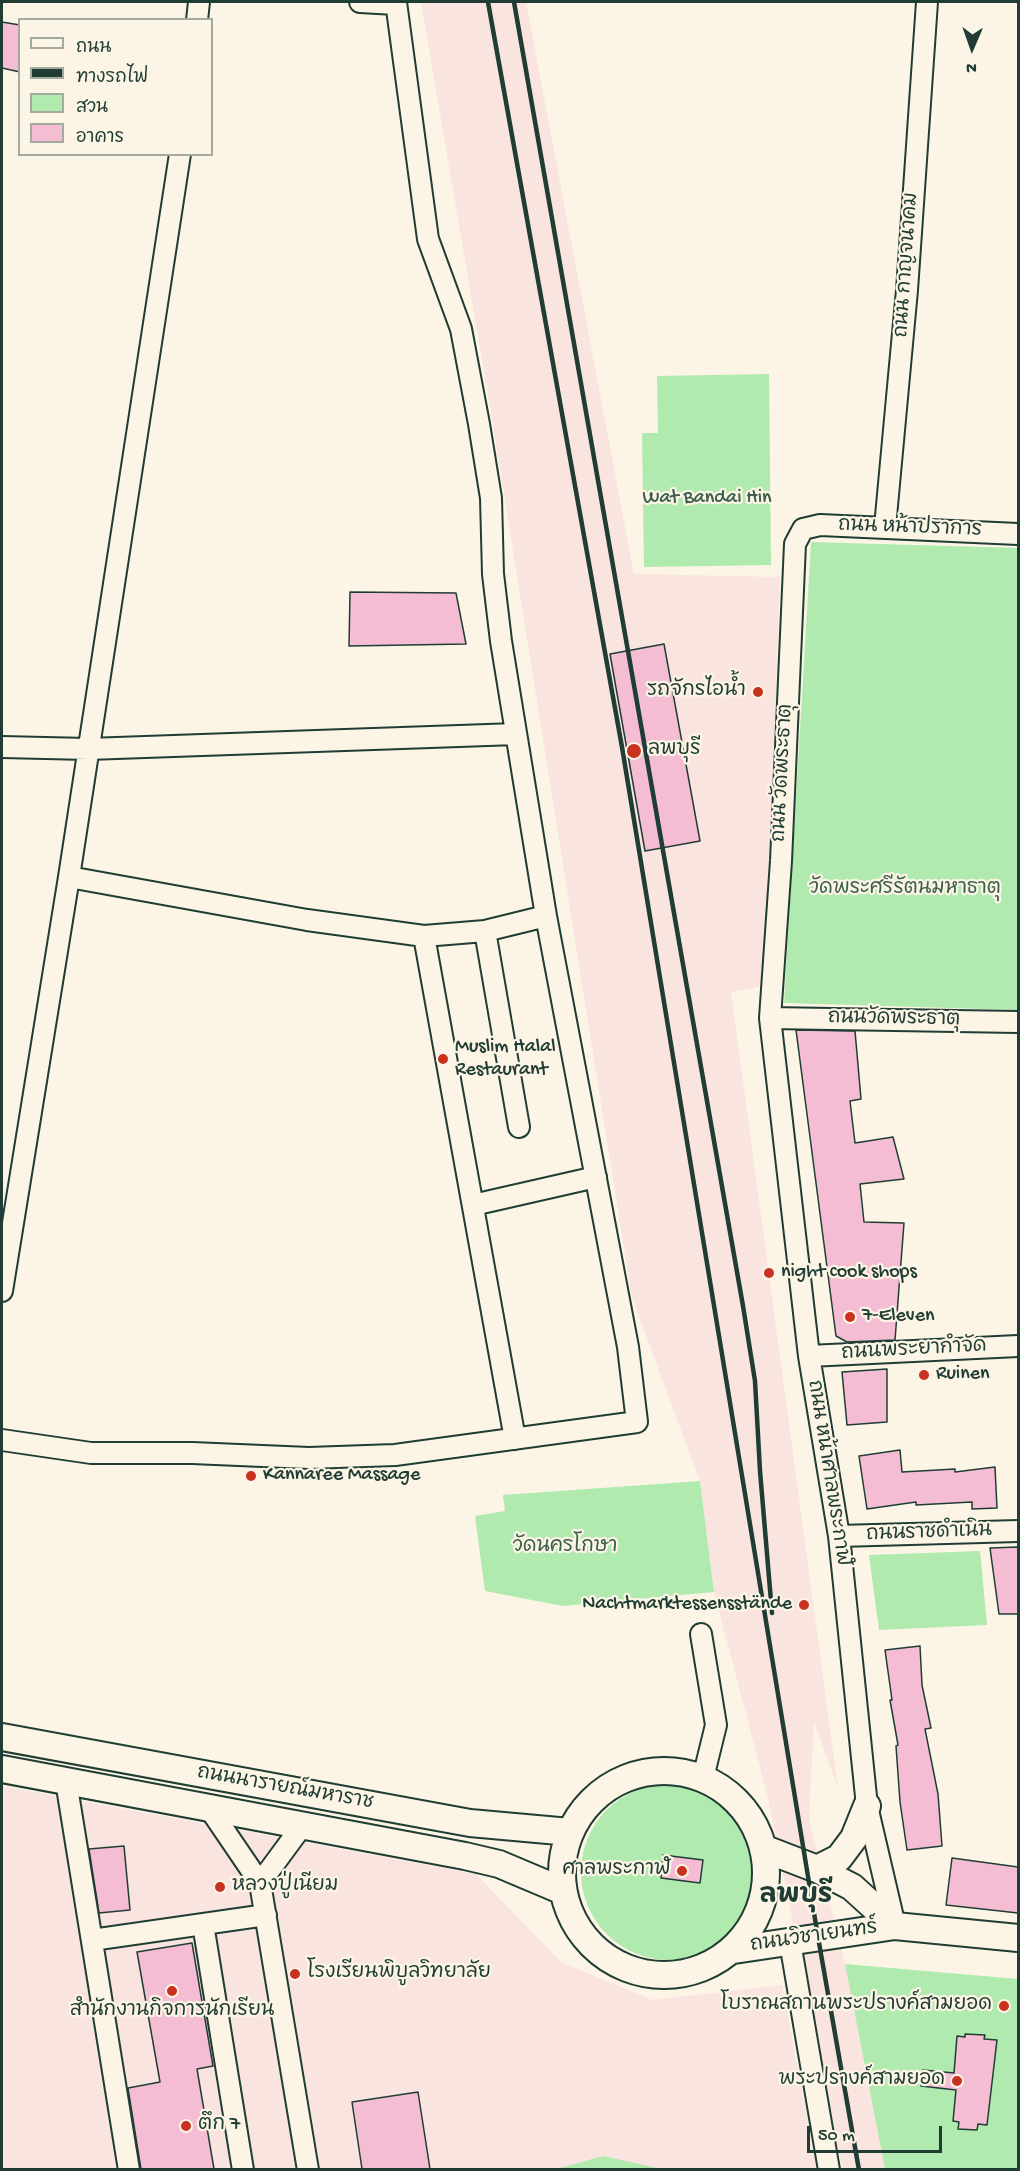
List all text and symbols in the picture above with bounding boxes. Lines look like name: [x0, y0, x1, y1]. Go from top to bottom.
legend: [18, 18, 213, 156]
north arrow: [942, 18, 1002, 78]
text: ถนน: [76, 38, 111, 59]
text: N: [966, 57, 977, 76]
text: ทางรถไฟ: [76, 68, 148, 89]
text: สวน: [76, 98, 108, 119]
text: อาคาร: [76, 128, 124, 149]
street label: ถนน กาญจนาคม: [891, 192, 925, 338]
park label: Wat Bandai Hin: [643, 487, 771, 511]
street label: ถนน หน้าปราการ: [838, 514, 982, 544]
place label: รถจักรไอน้ำ: [647, 680, 746, 704]
marker: รถจักรไอน้ำ: [751, 685, 765, 699]
street label: ถนน วัดพระธาตุ: [768, 703, 800, 843]
place label: ลพบุรี: [648, 739, 700, 763]
marker: ลพบุรี: [625, 742, 643, 760]
park label: วัดพระศรีรัตนมหาธาตุ: [809, 878, 1001, 902]
street label: ถนนวัดพระธาตุ: [828, 1007, 960, 1033]
place label: Muslim Halal Restaurant: [455, 1036, 556, 1083]
marker: Muslim Halal Restaurant: [436, 1052, 450, 1066]
place label: night cook shops: [781, 1261, 917, 1285]
marker: night cook shops: [762, 1266, 776, 1280]
place label: 7-Eleven: [862, 1305, 935, 1329]
marker: 7-Eleven: [843, 1310, 857, 1324]
street label: ถนนพระยากำจัด: [841, 1335, 987, 1367]
place label: Ruinen: [936, 1363, 990, 1387]
marker: Ruinen: [917, 1368, 931, 1382]
street label: ถนน หน้าศาลพระกาฬ: [800, 1379, 854, 1567]
place label: Kannaree Massage: [263, 1464, 420, 1488]
marker: Kannaree Massage: [244, 1469, 258, 1483]
street label: ถนนราชดำเนิน: [866, 1520, 992, 1548]
park label: วัดนครโกษา: [513, 1536, 617, 1560]
place label: Nachtmarktessensstände: [582, 1593, 792, 1617]
marker: Nachtmarktessensstände: [797, 1598, 811, 1612]
street label: ถนนนารายณ์มหาราช: [195, 1762, 375, 1816]
place label: ศาลพระกาฬ: [562, 1859, 670, 1883]
marker: ศาลพระกาฬ: [675, 1864, 689, 1878]
place label: หลวงปู่เนียม: [232, 1875, 338, 1899]
marker: หลวงปู่เนียม: [213, 1880, 227, 1894]
district label: ลพบุรี: [759, 1882, 833, 1914]
street label: ถนนวิชาเยนทร์: [749, 1917, 879, 1959]
place label: โรงเรียนพิบูลวิทยาลัย: [307, 1962, 491, 1986]
marker: โรงเรียนพิบูลวิทยาลัย: [288, 1967, 302, 1981]
marker: สำนักงานกิจการนักเรียน: [165, 1984, 179, 1998]
place label: โบราณสถานพระปรางค์สามยอด: [720, 1994, 992, 2018]
marker: โบราณสถานพระปรางค์สามยอด: [997, 1999, 1011, 2013]
place label: สำนักงานกิจการนักเรียน: [70, 2000, 274, 2024]
place label: พระปรางค์สามยอด: [778, 2069, 945, 2093]
marker: พระปรางค์สามยอด: [950, 2074, 964, 2088]
place label: ตึก 7: [198, 2114, 240, 2138]
scale bar: [810, 2114, 945, 2152]
marker: ตึก 7: [179, 2119, 193, 2133]
text: 50 m: [818, 2126, 855, 2147]

